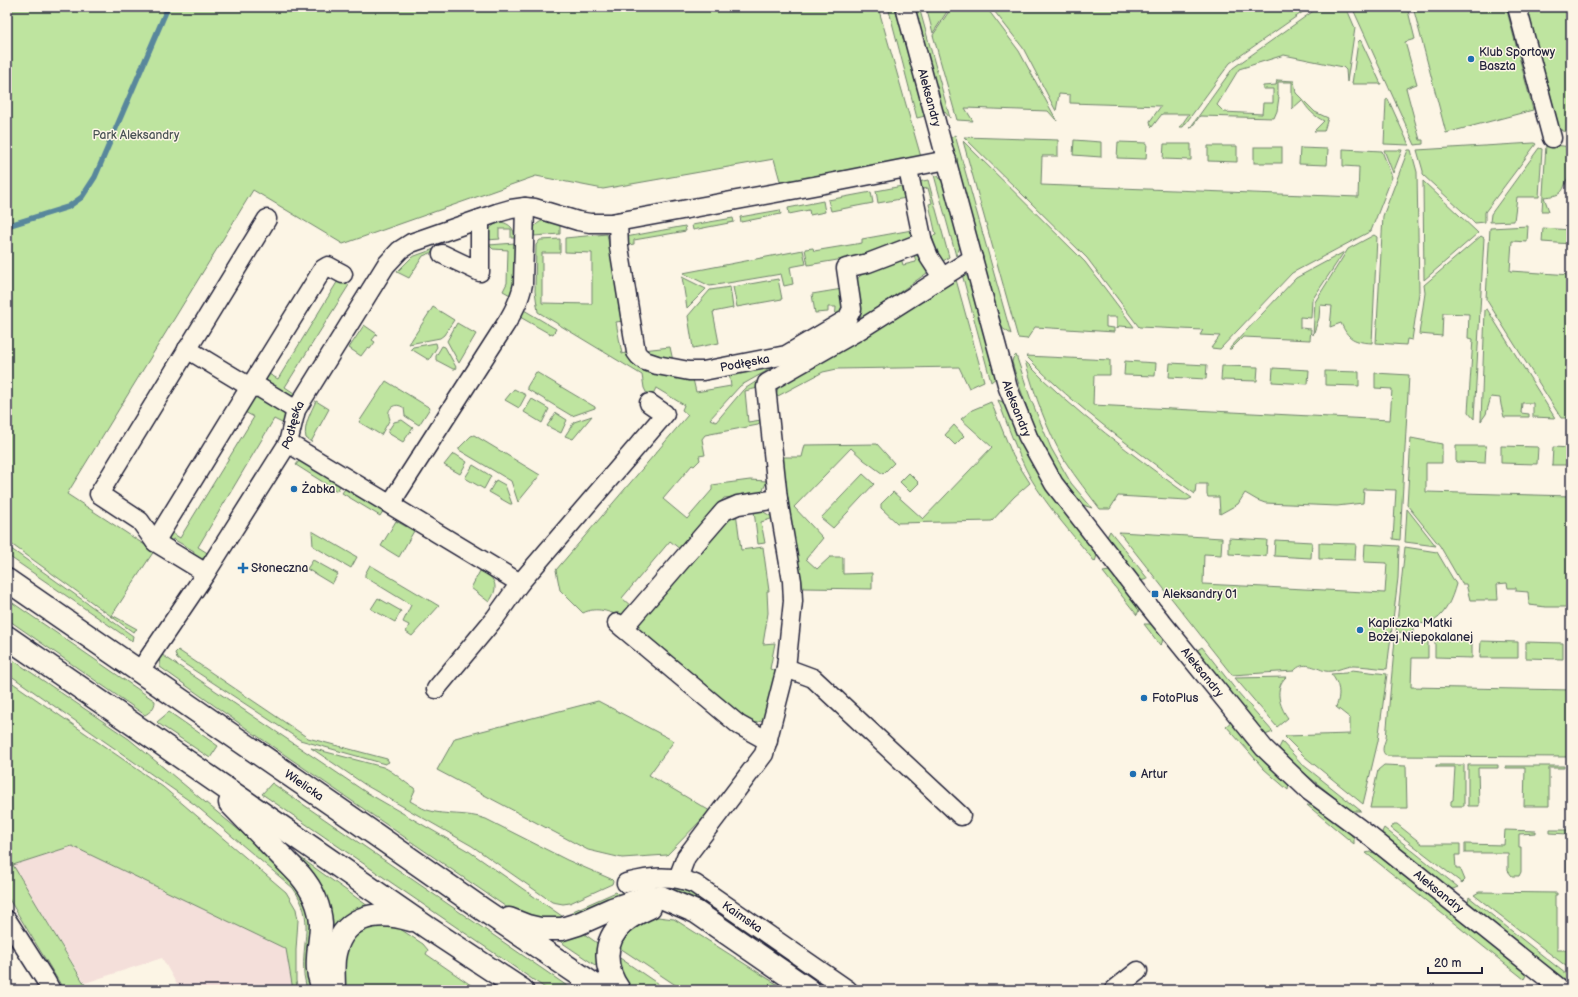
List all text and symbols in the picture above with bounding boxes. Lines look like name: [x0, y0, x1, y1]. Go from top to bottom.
place label: Klub Sportowy Baszta: [1479, 45, 1556, 74]
marker: Klub Sportowy Baszta: [1466, 54, 1476, 64]
street label: Aleksandry: [914, 67, 945, 129]
park label: Park Aleksandry: [93, 128, 180, 143]
street label: Podłęska: [719, 351, 771, 375]
street label: Aleksandry: [999, 379, 1035, 440]
street label: Podłęska: [278, 398, 308, 452]
place label: Żabka: [301, 481, 336, 497]
marker: Żabka: [289, 484, 299, 494]
place label: Słoneczna: [251, 561, 309, 576]
marker: Słoneczna: [238, 563, 248, 573]
place label: Aleksandry 01: [1163, 587, 1237, 602]
marker: Aleksandry 01: [1150, 589, 1160, 599]
place label: Kapliczka Matki Bożej Niepokalanej: [1368, 616, 1473, 645]
marker: Kapliczka Matki Bożej Niepokalanej: [1355, 625, 1365, 635]
street label: Aleksandry: [1178, 644, 1227, 701]
place label: FotoPlus: [1152, 691, 1199, 706]
marker: FotoPlus: [1139, 693, 1149, 703]
street label: Wielicka: [281, 766, 327, 804]
place label: Artur: [1141, 767, 1168, 782]
marker: Artur: [1128, 769, 1138, 779]
street label: Aleksandry: [1411, 867, 1467, 916]
street label: Kaimska: [719, 898, 766, 936]
scale bar: [1428, 949, 1482, 975]
text: 20 m: [1434, 956, 1461, 971]

